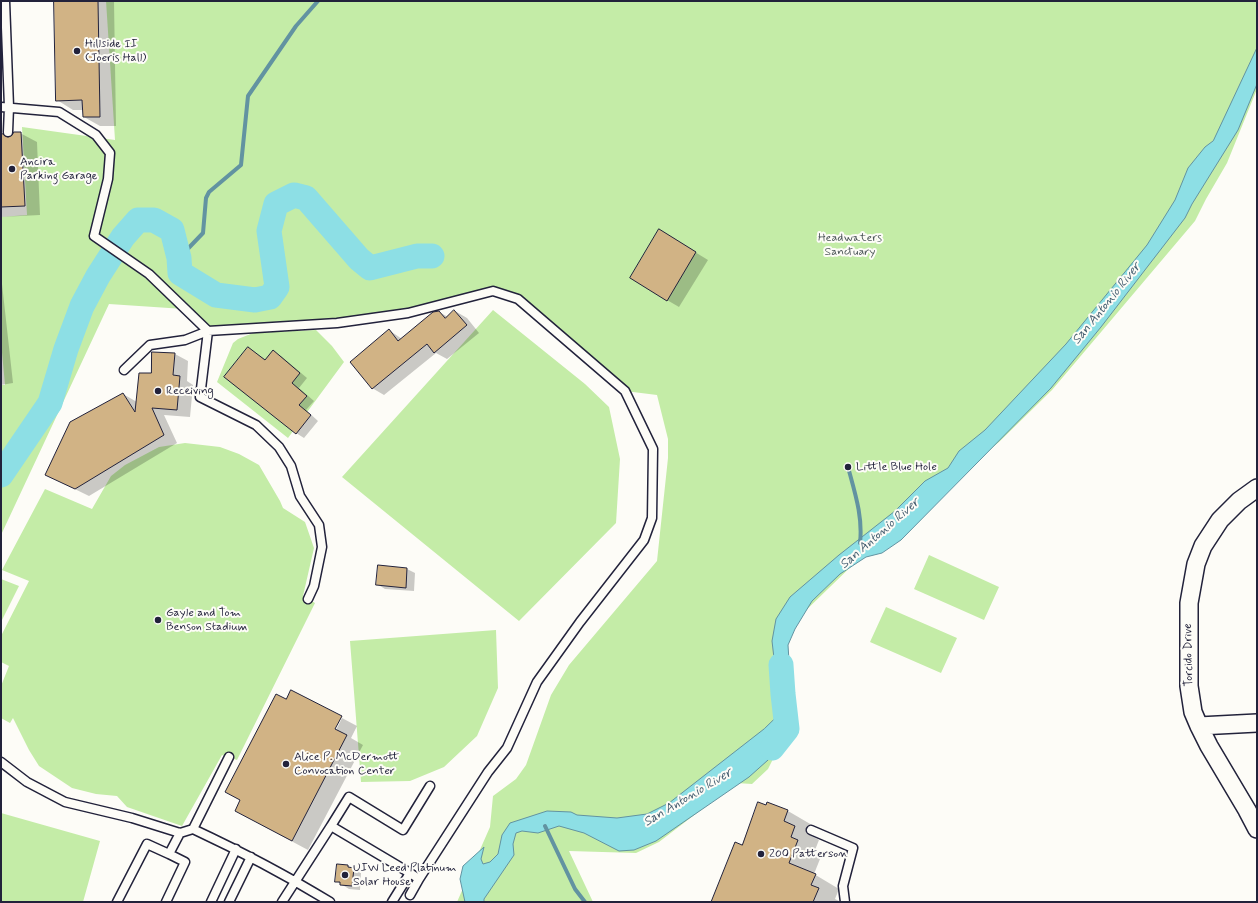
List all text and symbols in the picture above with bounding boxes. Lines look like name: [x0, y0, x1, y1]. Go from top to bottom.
place label: Hillside II (Joeris Hall): [85, 37, 146, 65]
marker: Hillside II (Joeris Hall): [72, 46, 82, 56]
place label: Ancira Parking Garage: [20, 155, 97, 183]
marker: Ancira Parking Garage: [7, 164, 17, 174]
park label: Headwaters Sanctuary: [818, 231, 882, 259]
water label: San Antonio River: [1069, 260, 1145, 348]
place label: Receiving: [166, 384, 214, 398]
marker: Receiving: [153, 386, 163, 396]
place label: Little Blue Hole: [856, 460, 937, 474]
marker: Little Blue Hole: [843, 462, 853, 472]
water label: San Antonio River: [837, 495, 923, 573]
place label: Gayle and Tom Benson Stadium: [166, 606, 247, 634]
marker: Gayle and Tom Benson Stadium: [153, 615, 163, 625]
street label: Torcido Drive: [1181, 623, 1197, 687]
place label: Alice P. McDermott Convocation Center: [294, 750, 399, 778]
marker: Alice P. McDermott Convocation Center: [281, 759, 291, 769]
water label: San Antonio River: [641, 765, 735, 831]
place label: 200 Patterson: [769, 847, 848, 861]
marker: 200 Patterson: [756, 849, 766, 859]
place label: UIW Leed Platinum Solar House: [353, 861, 456, 889]
marker: UIW Leed Platinum Solar House: [340, 870, 350, 880]

